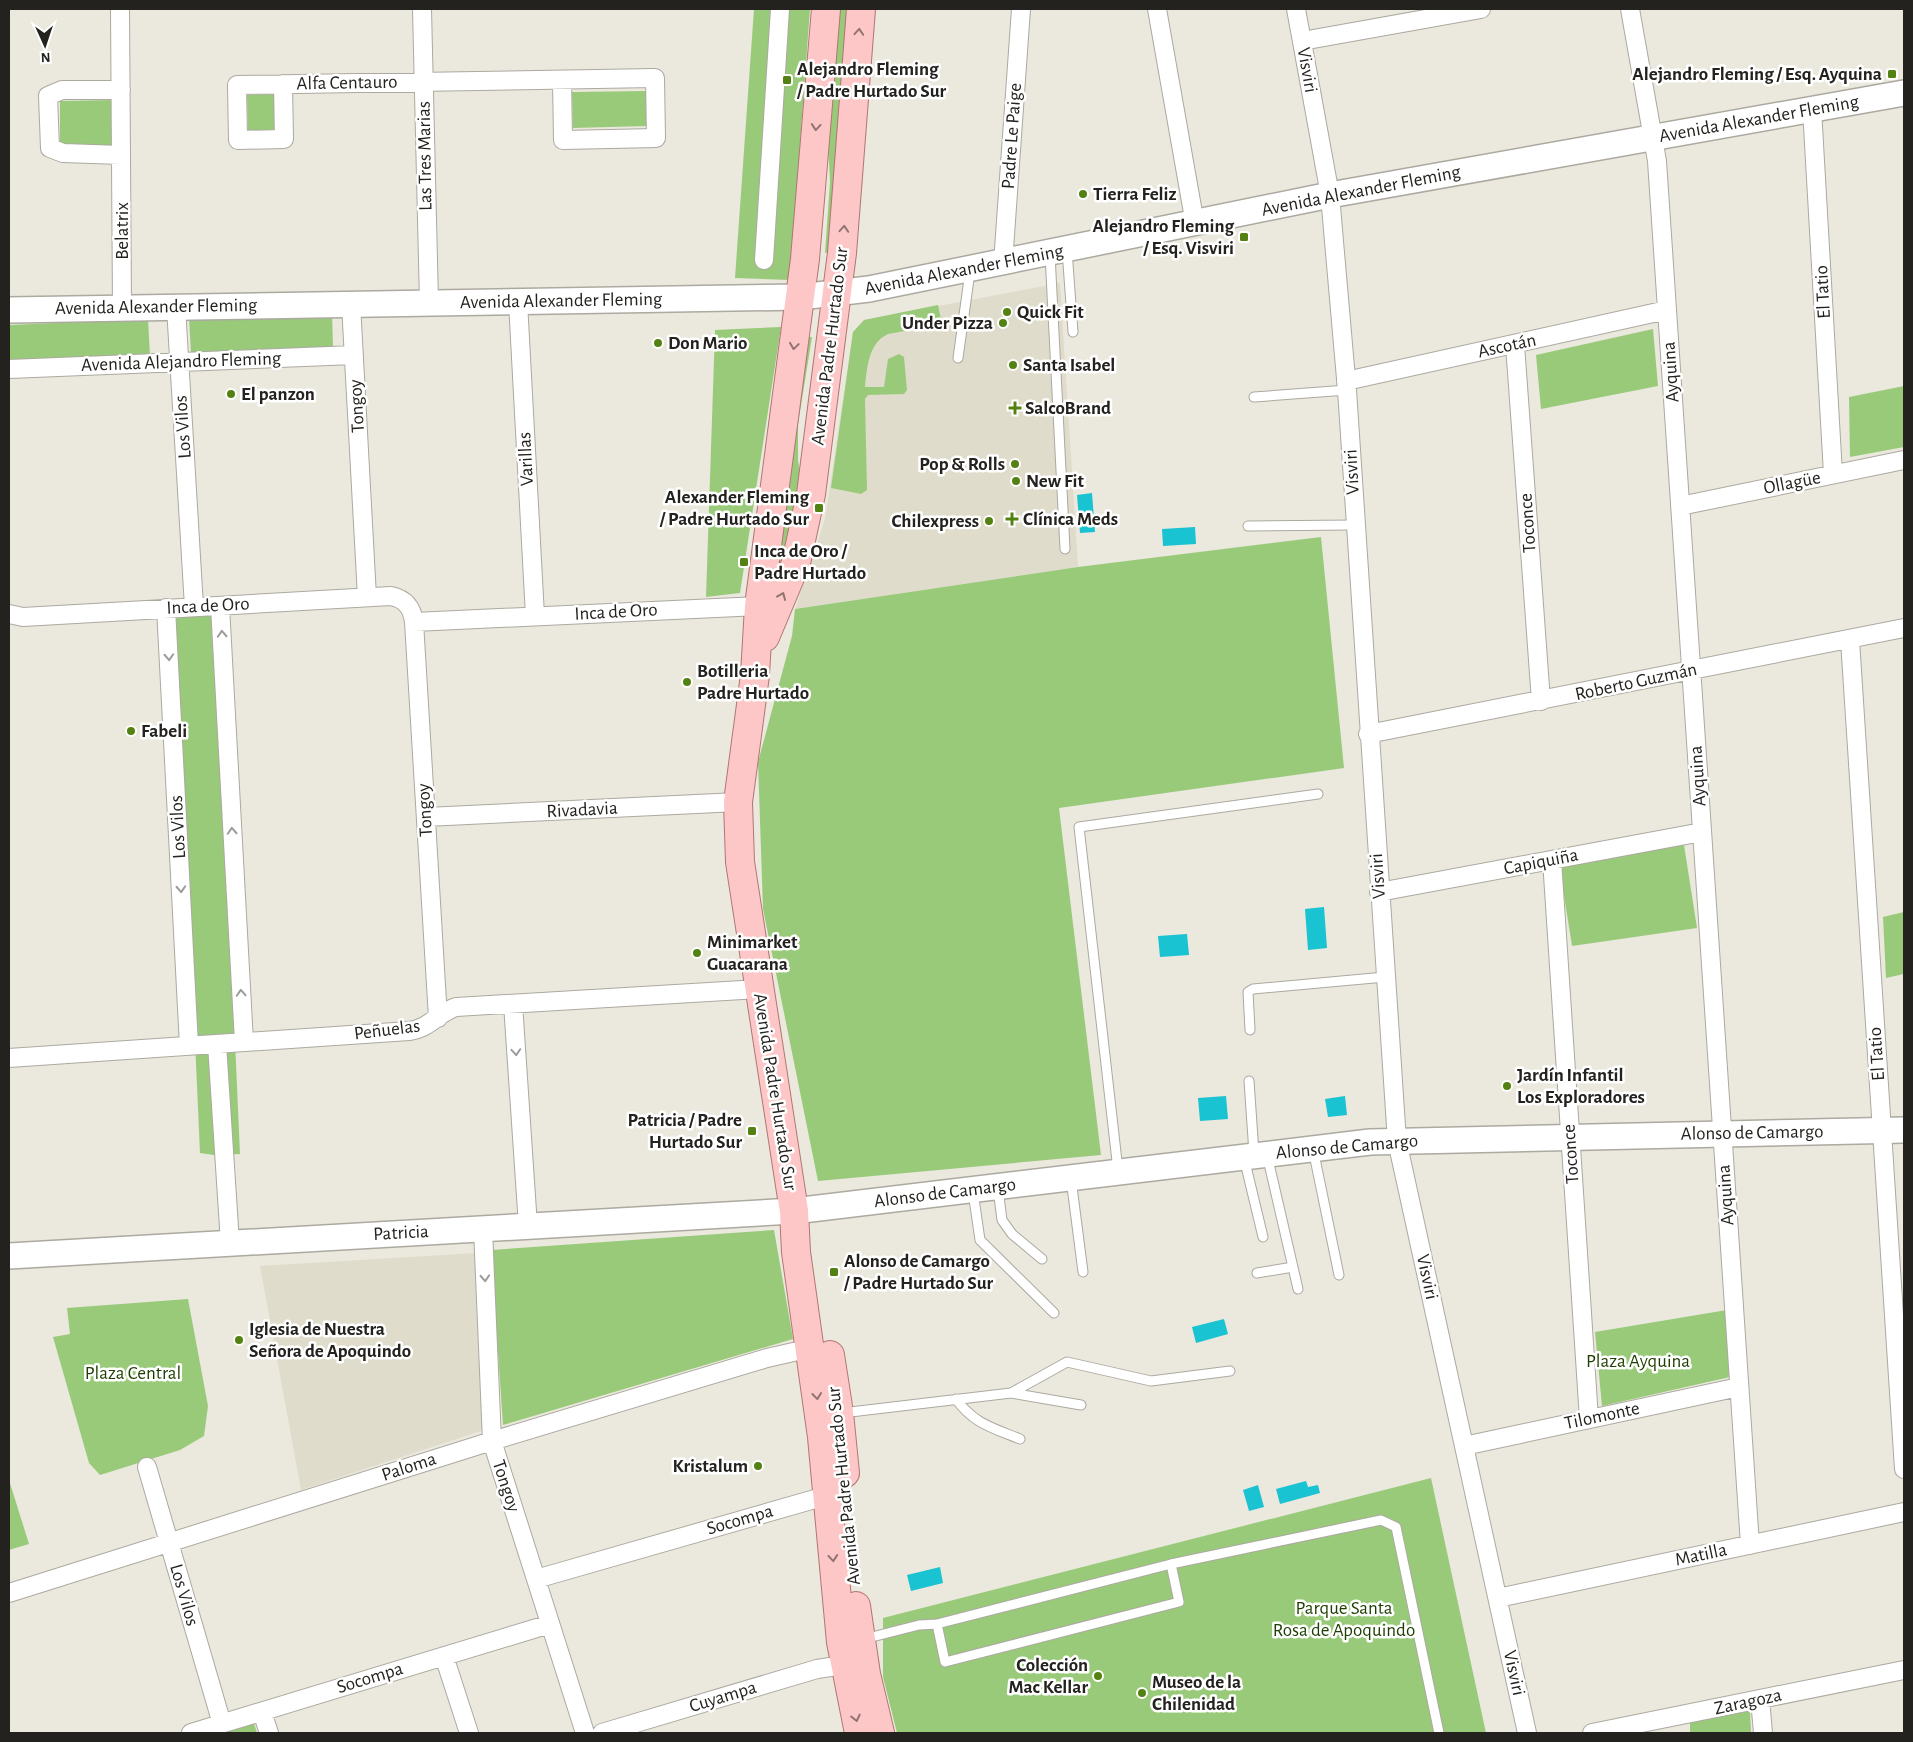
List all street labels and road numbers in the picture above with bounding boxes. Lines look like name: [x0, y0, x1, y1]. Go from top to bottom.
street label: Visviri: [1294, 46, 1320, 94]
street label: Alfa Centauro: [296, 73, 398, 93]
street label: Padre Le Paige: [999, 82, 1025, 190]
street label: Avenida Alexander Fleming: [1658, 92, 1861, 146]
street label: Las Tres Marias: [415, 101, 435, 211]
street label: Avenida Alexander Fleming: [1260, 162, 1463, 220]
street label: Belatrix: [113, 202, 132, 260]
street label: Avenida Alexander Fleming: [863, 241, 1066, 299]
street label: Avenida Padre Hurtado Sur: [808, 246, 852, 446]
street label: El Tatio: [1812, 265, 1834, 319]
street label: Avenida Alexander Fleming: [460, 290, 663, 312]
street label: Avenida Alexander Fleming: [55, 296, 258, 318]
street label: Ascotán: [1476, 331, 1538, 361]
street label: Ayquina: [1659, 341, 1683, 403]
street label: Avenida Alejandro Fleming: [81, 349, 282, 375]
street label: Tongoy: [346, 379, 368, 433]
street label: Los Vilos: [171, 395, 195, 459]
street label: Varillas: [515, 431, 537, 487]
street label: Visviri: [1341, 449, 1363, 495]
street label: Ollagüe: [1762, 468, 1822, 498]
street label: Toconce: [1516, 493, 1540, 553]
street label: Inca de Oro: [166, 594, 250, 618]
street label: Inca de Oro: [574, 600, 658, 624]
street label: Roberto Guzmán: [1573, 660, 1699, 704]
street label: Ayquina: [1686, 745, 1710, 807]
street label: Tongoy: [414, 783, 436, 837]
street label: Los Vilos: [167, 795, 189, 859]
street label: Rivadavia: [546, 799, 618, 821]
street label: Capiquiña: [1502, 845, 1580, 879]
street label: Visviri: [1367, 853, 1389, 899]
street label: Avenida Padre Hurtado Sur: [750, 992, 800, 1192]
street label: Peñuelas: [353, 1017, 421, 1043]
street label: El Tatio: [1866, 1027, 1888, 1081]
street label: Alonso de Camargo: [1680, 1122, 1824, 1144]
street label: Toconce: [1559, 1124, 1583, 1184]
street label: Alonso de Camargo: [1275, 1131, 1419, 1163]
street label: Ayquina: [1714, 1164, 1738, 1226]
street label: Alonso de Camargo: [873, 1175, 1017, 1211]
street label: Patricia: [373, 1222, 430, 1244]
street label: Visviri: [1413, 1253, 1441, 1301]
street label: Avenida Padre Hurtado Sur: [824, 1386, 864, 1586]
street label: Tilomonte: [1563, 1399, 1641, 1433]
street label: Paloma: [379, 1449, 439, 1485]
street label: Tongoy: [489, 1458, 523, 1514]
street label: Socompa: [705, 1501, 776, 1539]
street label: Matilla: [1673, 1540, 1729, 1570]
street label: Los Vilos: [166, 1562, 202, 1628]
street label: Visviri: [1500, 1649, 1528, 1697]
street label: Socompa: [335, 1659, 406, 1697]
street label: Cuyampa: [687, 1678, 759, 1716]
street label: Zaragoza: [1713, 1686, 1784, 1718]

